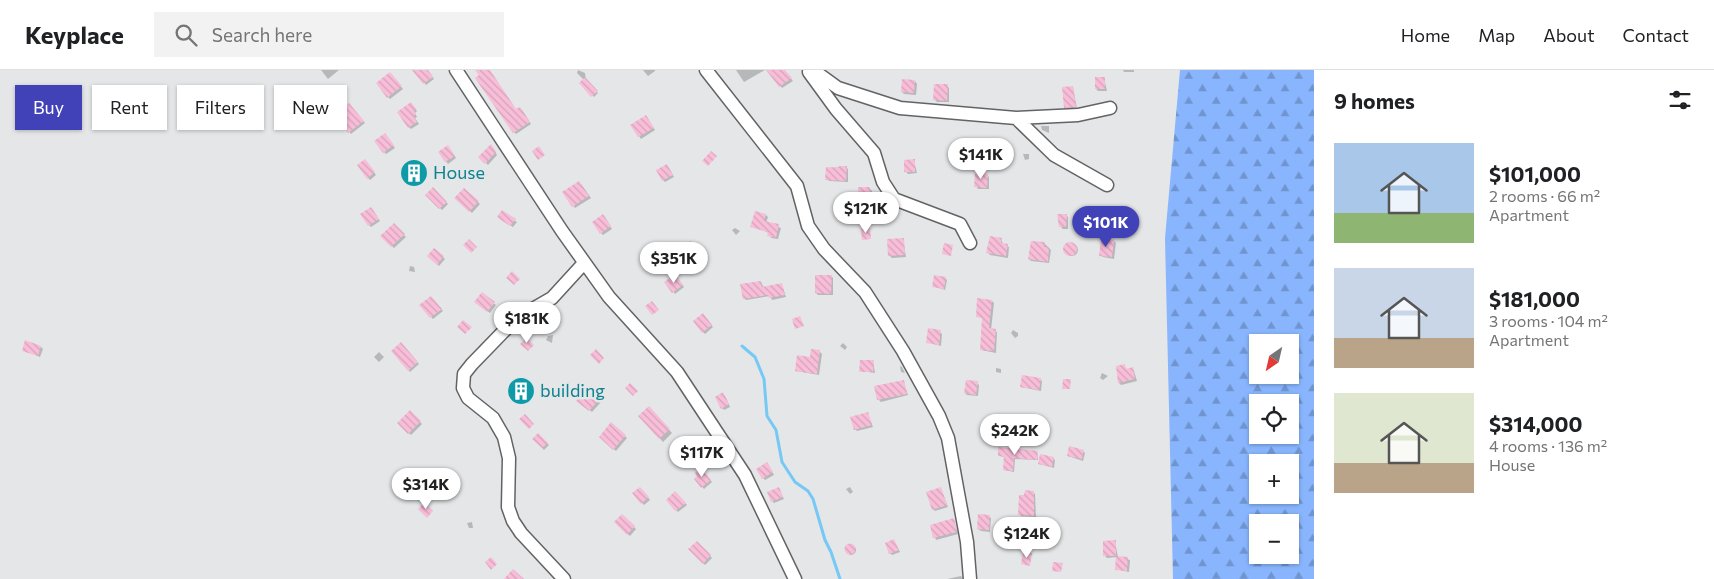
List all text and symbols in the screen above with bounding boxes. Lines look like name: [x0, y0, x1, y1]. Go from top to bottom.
search box: [154, 12, 504, 57]
text: Keyplace: [25, 20, 124, 49]
icon: search: [172, 21, 200, 49]
text: Search here: [212, 23, 312, 46]
text: Home: [1401, 24, 1450, 46]
text: Map: [1478, 24, 1515, 46]
text: About: [1543, 24, 1595, 46]
text: Contact: [1623, 24, 1689, 46]
chip: Buy: [15, 85, 82, 130]
chip: Rent: [92, 85, 167, 130]
chip: Filters: [177, 85, 264, 130]
chip: New: [274, 85, 347, 130]
icon: filters: [1666, 86, 1694, 114]
text: 9 homes: [1334, 88, 1415, 113]
pin: $141K: [946, 138, 1016, 180]
text: $141K: [959, 144, 1003, 163]
building icon: House: [399, 158, 429, 188]
place label: House: [433, 161, 485, 183]
text: $101,000: [1489, 161, 1581, 186]
icon: home: [1374, 163, 1434, 223]
text: 2 rooms · 66 m²: [1489, 186, 1600, 205]
pin: $121K: [831, 191, 901, 234]
text: $121K: [844, 198, 888, 217]
text: Apartment: [1489, 205, 1569, 224]
pin: $101K: [1071, 206, 1141, 248]
text: $101K: [1083, 212, 1129, 231]
pin: $351K: [639, 242, 709, 284]
text: $351K: [651, 248, 697, 267]
text: $181,000: [1489, 286, 1580, 311]
icon: home: [1374, 288, 1434, 348]
pin: $181K: [492, 302, 562, 344]
text: $181K: [505, 308, 549, 327]
text: 3 rooms · 104 m²: [1489, 311, 1608, 330]
text: Apartment: [1489, 330, 1569, 349]
north arrow: [1249, 334, 1299, 384]
map controls: [1249, 334, 1299, 564]
building icon: building: [506, 376, 536, 406]
place label: building: [540, 379, 605, 401]
button: locate: [1249, 394, 1299, 444]
text: $314,000: [1489, 411, 1582, 436]
icon: home: [1374, 413, 1434, 473]
pin: $242K: [980, 414, 1050, 456]
text: $242K: [991, 420, 1039, 439]
pin: $117K: [667, 436, 737, 478]
text: 4 rooms · 136 m²: [1489, 436, 1607, 455]
text: $117K: [680, 442, 724, 461]
button: +: [1249, 454, 1299, 504]
text: House: [1489, 455, 1535, 474]
pin: $314K: [391, 468, 461, 510]
text: $314K: [403, 474, 449, 493]
button: −: [1249, 514, 1299, 564]
pin: $124K: [992, 516, 1062, 559]
text: $124K: [1004, 523, 1050, 542]

